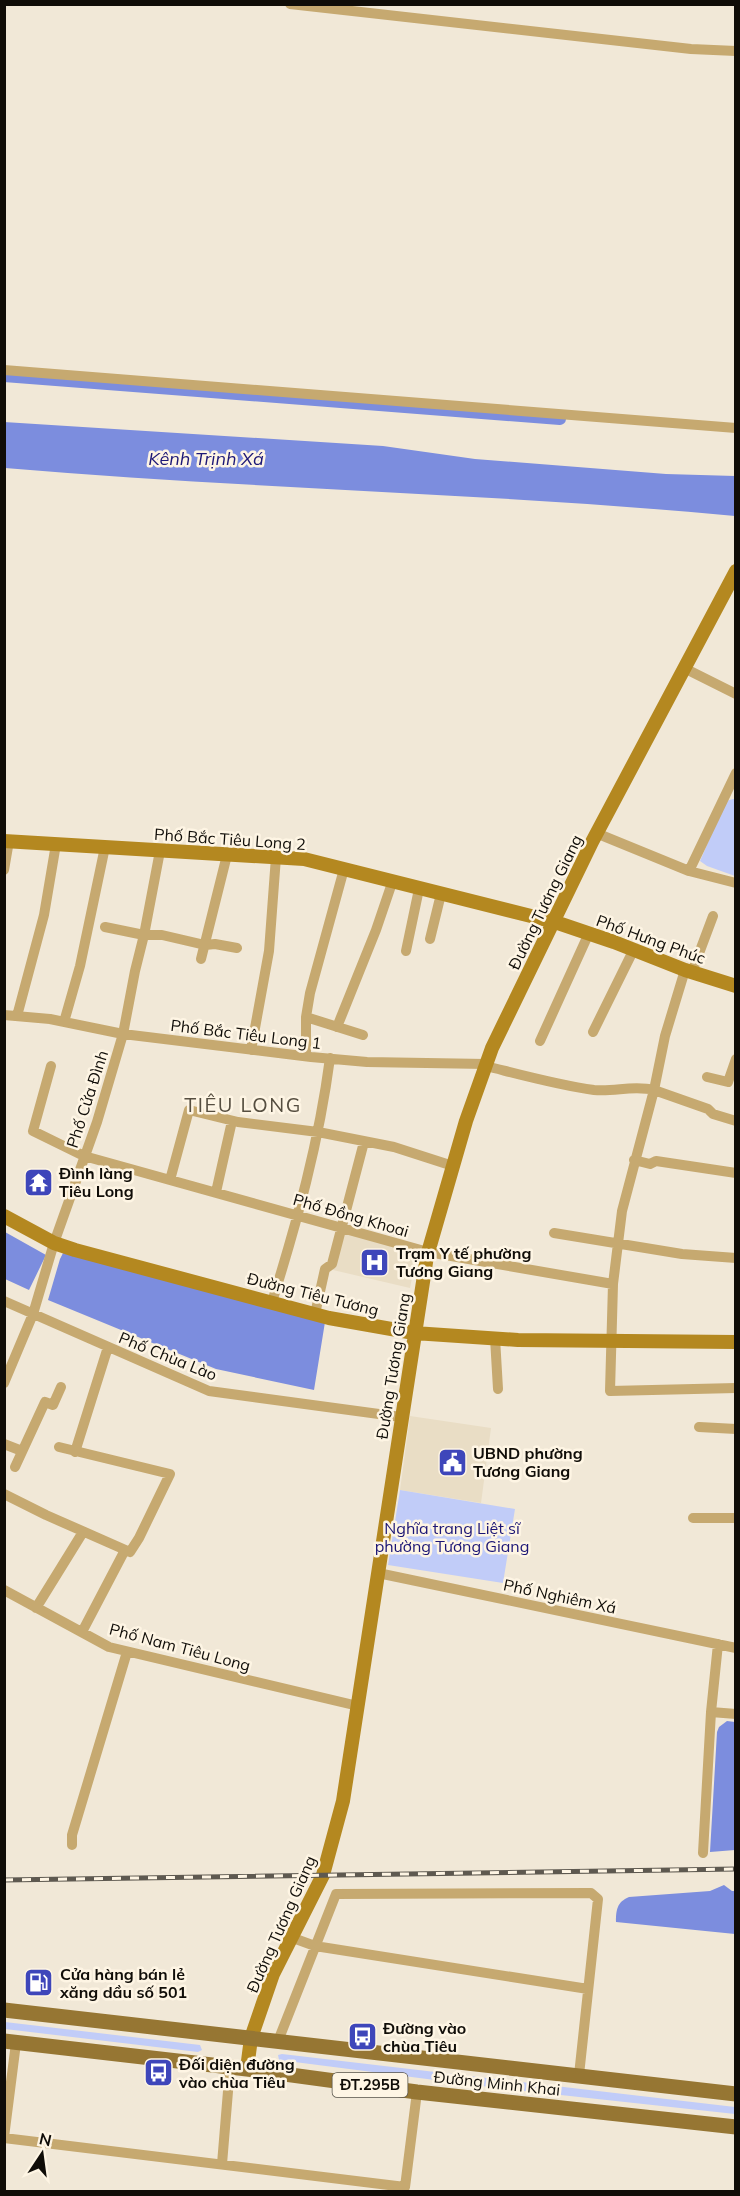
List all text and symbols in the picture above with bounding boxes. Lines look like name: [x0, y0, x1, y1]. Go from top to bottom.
water label: Kênh Trịnh Xá: [148, 447, 264, 470]
street label: Phố Bắc Tiêu Long 2: [154, 824, 306, 854]
street label: Đường Tương Giang: [504, 831, 586, 973]
street label: Phố Hưng Phúc: [594, 910, 708, 968]
street label: Phố Bắc Tiêu Long 1: [169, 1015, 323, 1053]
street label: Phố Cửa Đình: [62, 1048, 112, 1150]
district label: TIÊU LONG: [184, 1092, 302, 1117]
place label: Đình làng Tiêu Long: [58, 1163, 134, 1201]
temple icon: Đình làng Tiêu Long: [22, 1166, 54, 1198]
street label: Phố Đồng Khoai: [291, 1189, 411, 1241]
place label: Trạm Y tế phường Tương Giang: [396, 1243, 531, 1281]
hospital icon: Trạm Y tế phường Tương Giang: [359, 1246, 391, 1278]
street label: Đường Tiêu Tương: [245, 1268, 381, 1320]
street label: Đường Tương Giang: [372, 1291, 414, 1441]
street label: Phố Chùa Lào: [116, 1327, 220, 1385]
place label: UBND phường Tương Giang: [473, 1443, 583, 1481]
public building icon: UBND phường Tương Giang: [436, 1446, 468, 1478]
park label: Nghĩa trang Liệt sĩ phường Tương Giang: [375, 1518, 529, 1556]
street label: Phố Nghiêm Xá: [502, 1574, 618, 1618]
street label: Phố Nam Tiêu Long: [107, 1619, 253, 1675]
street label: Đường Tương Giang: [242, 1852, 320, 1996]
place label: Cửa hàng bán lẻ xăng dầu số 501: [59, 1964, 187, 2002]
fuel station icon: Cửa hàng bán lẻ xăng dầu số 501: [23, 1967, 55, 1999]
place label: Đường vào chùa Tiêu: [382, 2018, 466, 2056]
bus stop icon: Đường vào chùa Tiêu: [346, 2021, 378, 2053]
place label: Đối diện đường vào chùa Tiêu: [178, 2054, 295, 2092]
bus stop icon: Đối diện đường vào chùa Tiêu: [142, 2057, 174, 2089]
street label: Đường Minh Khai: [433, 2066, 561, 2100]
road number: ĐT.295B: [332, 2073, 407, 2097]
north arrow: [12, 2124, 72, 2184]
text: N: [37, 2128, 54, 2150]

